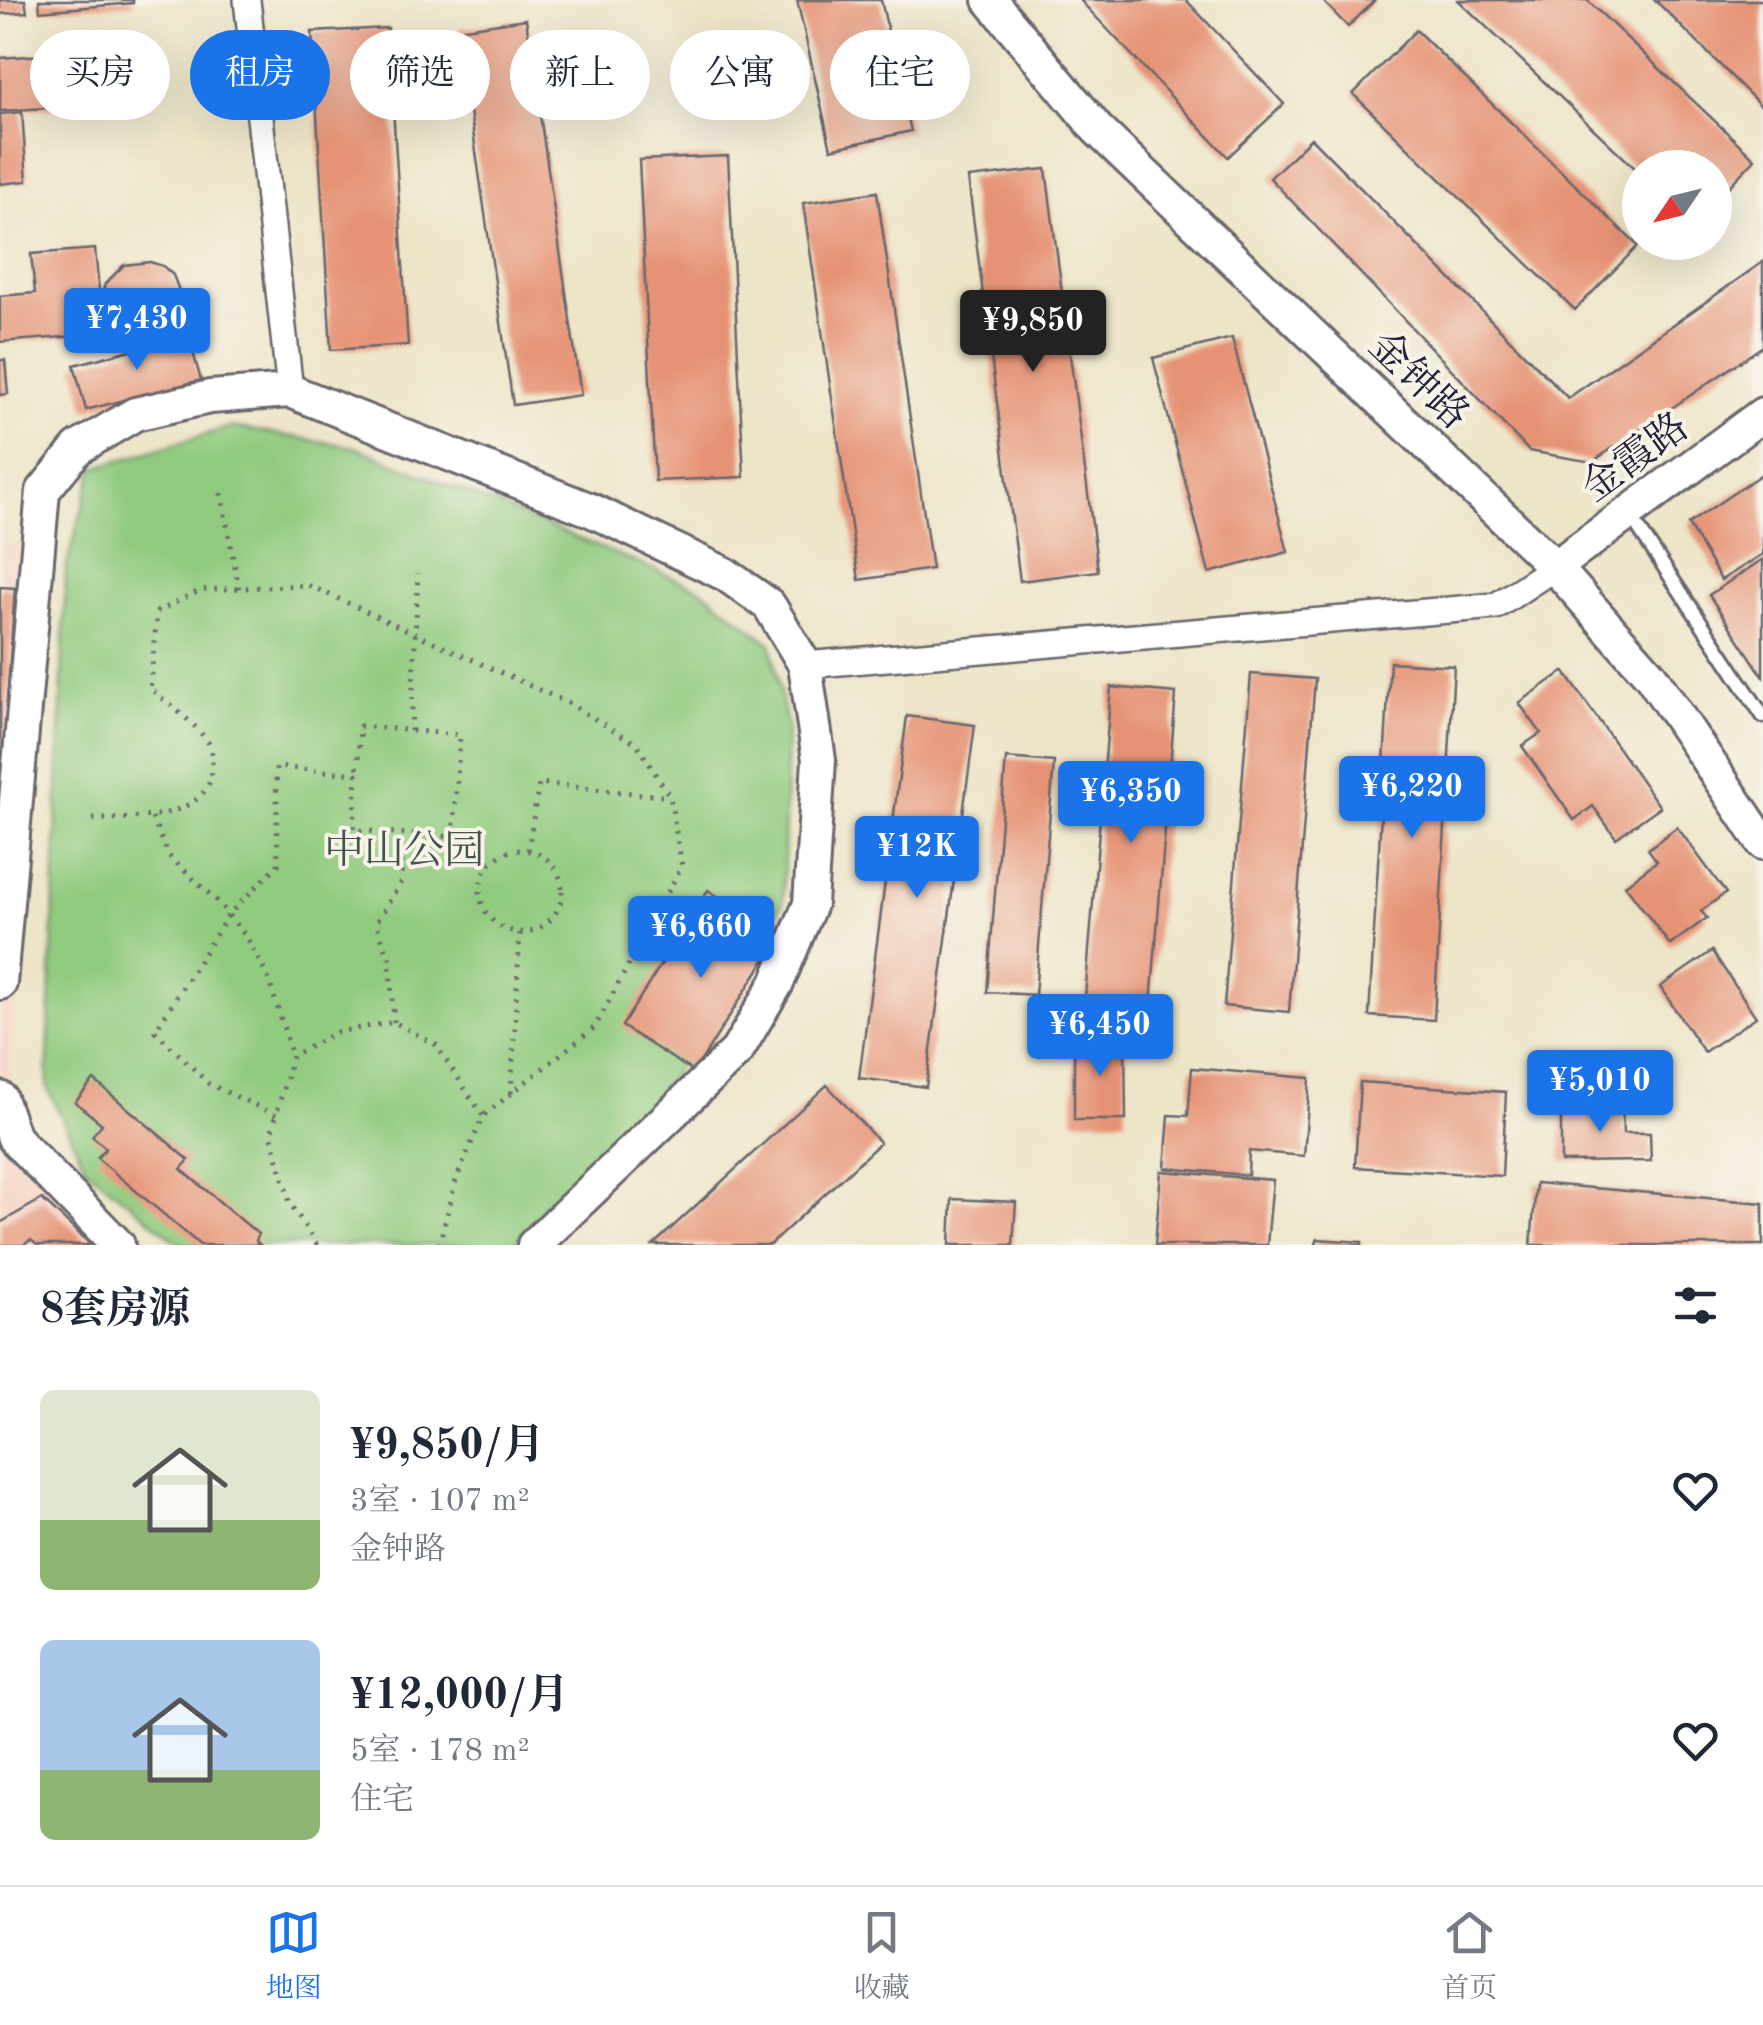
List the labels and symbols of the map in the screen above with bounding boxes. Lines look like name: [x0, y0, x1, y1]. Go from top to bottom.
north arrow: [1622, 150, 1732, 260]
pin: ¥7,430: [56, 288, 218, 373]
pin: ¥9,850: [952, 290, 1114, 375]
street label: 金钟路: [1360, 323, 1477, 438]
street label: 金霞路: [1574, 405, 1697, 511]
pin: ¥6,220: [1331, 756, 1493, 841]
pin: ¥6,350: [1050, 761, 1212, 846]
pin: ¥12K: [858, 816, 976, 901]
park label: 中山公园: [324, 829, 484, 873]
pin: ¥6,660: [620, 896, 782, 981]
pin: ¥6,450: [1019, 994, 1181, 1079]
pin: ¥5,010: [1519, 1050, 1681, 1135]

